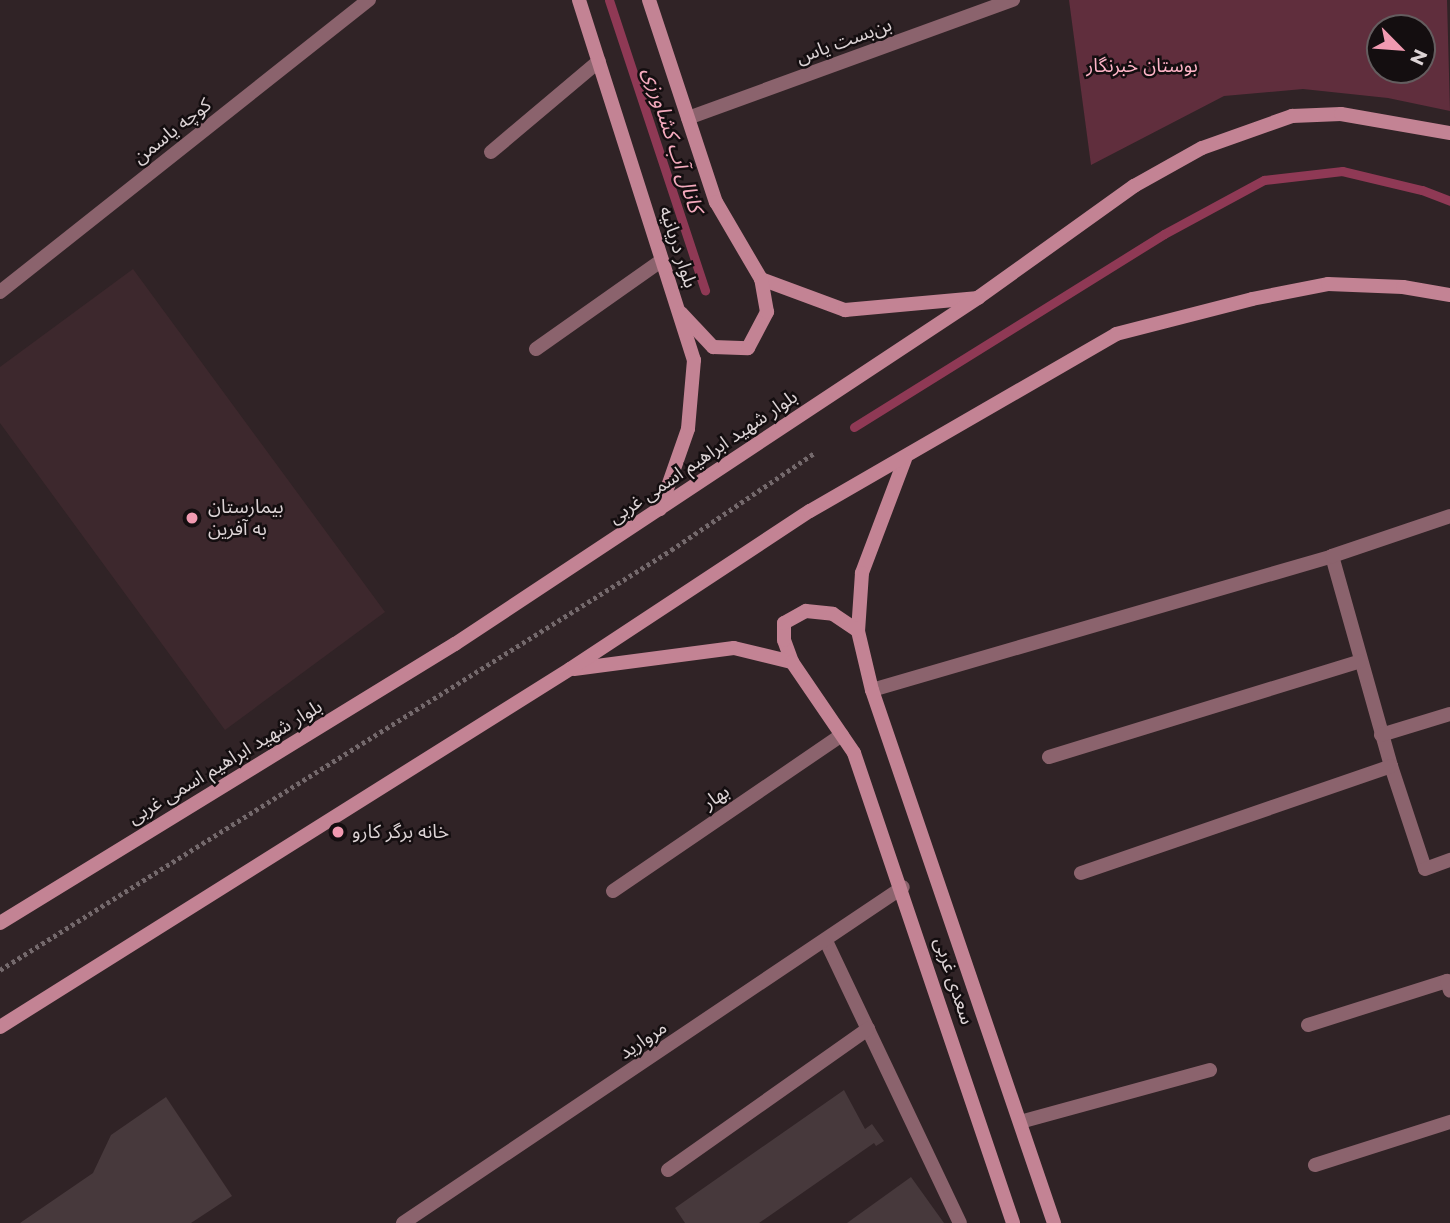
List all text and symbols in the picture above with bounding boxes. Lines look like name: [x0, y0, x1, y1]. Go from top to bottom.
street label: بن‌بست یاس: [793, 13, 895, 69]
north arrow: [1366, 14, 1436, 84]
text: N: [1405, 45, 1432, 69]
park label: بوستان خبرنگار: [1086, 55, 1198, 77]
water label: کانال آب کشاورزی: [638, 64, 708, 216]
street label: کوچه یاسمن: [128, 93, 216, 169]
street label: بلوار دریانیه: [654, 203, 702, 291]
street label: بلوار شهید ابراهیم اسمی غربی: [604, 385, 802, 529]
place label: بیمارستان به آفرین: [208, 496, 284, 540]
marker: بیمارستان به آفرین: [182, 508, 202, 528]
street label: بلوار شهید ابراهیم اسمی غربی: [124, 695, 326, 829]
street label: بهار: [698, 780, 734, 814]
place label: خانه برگر کارو: [352, 821, 449, 843]
marker: خانه برگر کارو: [330, 824, 346, 840]
street label: سعدی غربی: [929, 935, 979, 1027]
street label: مروارید: [615, 1016, 671, 1064]

